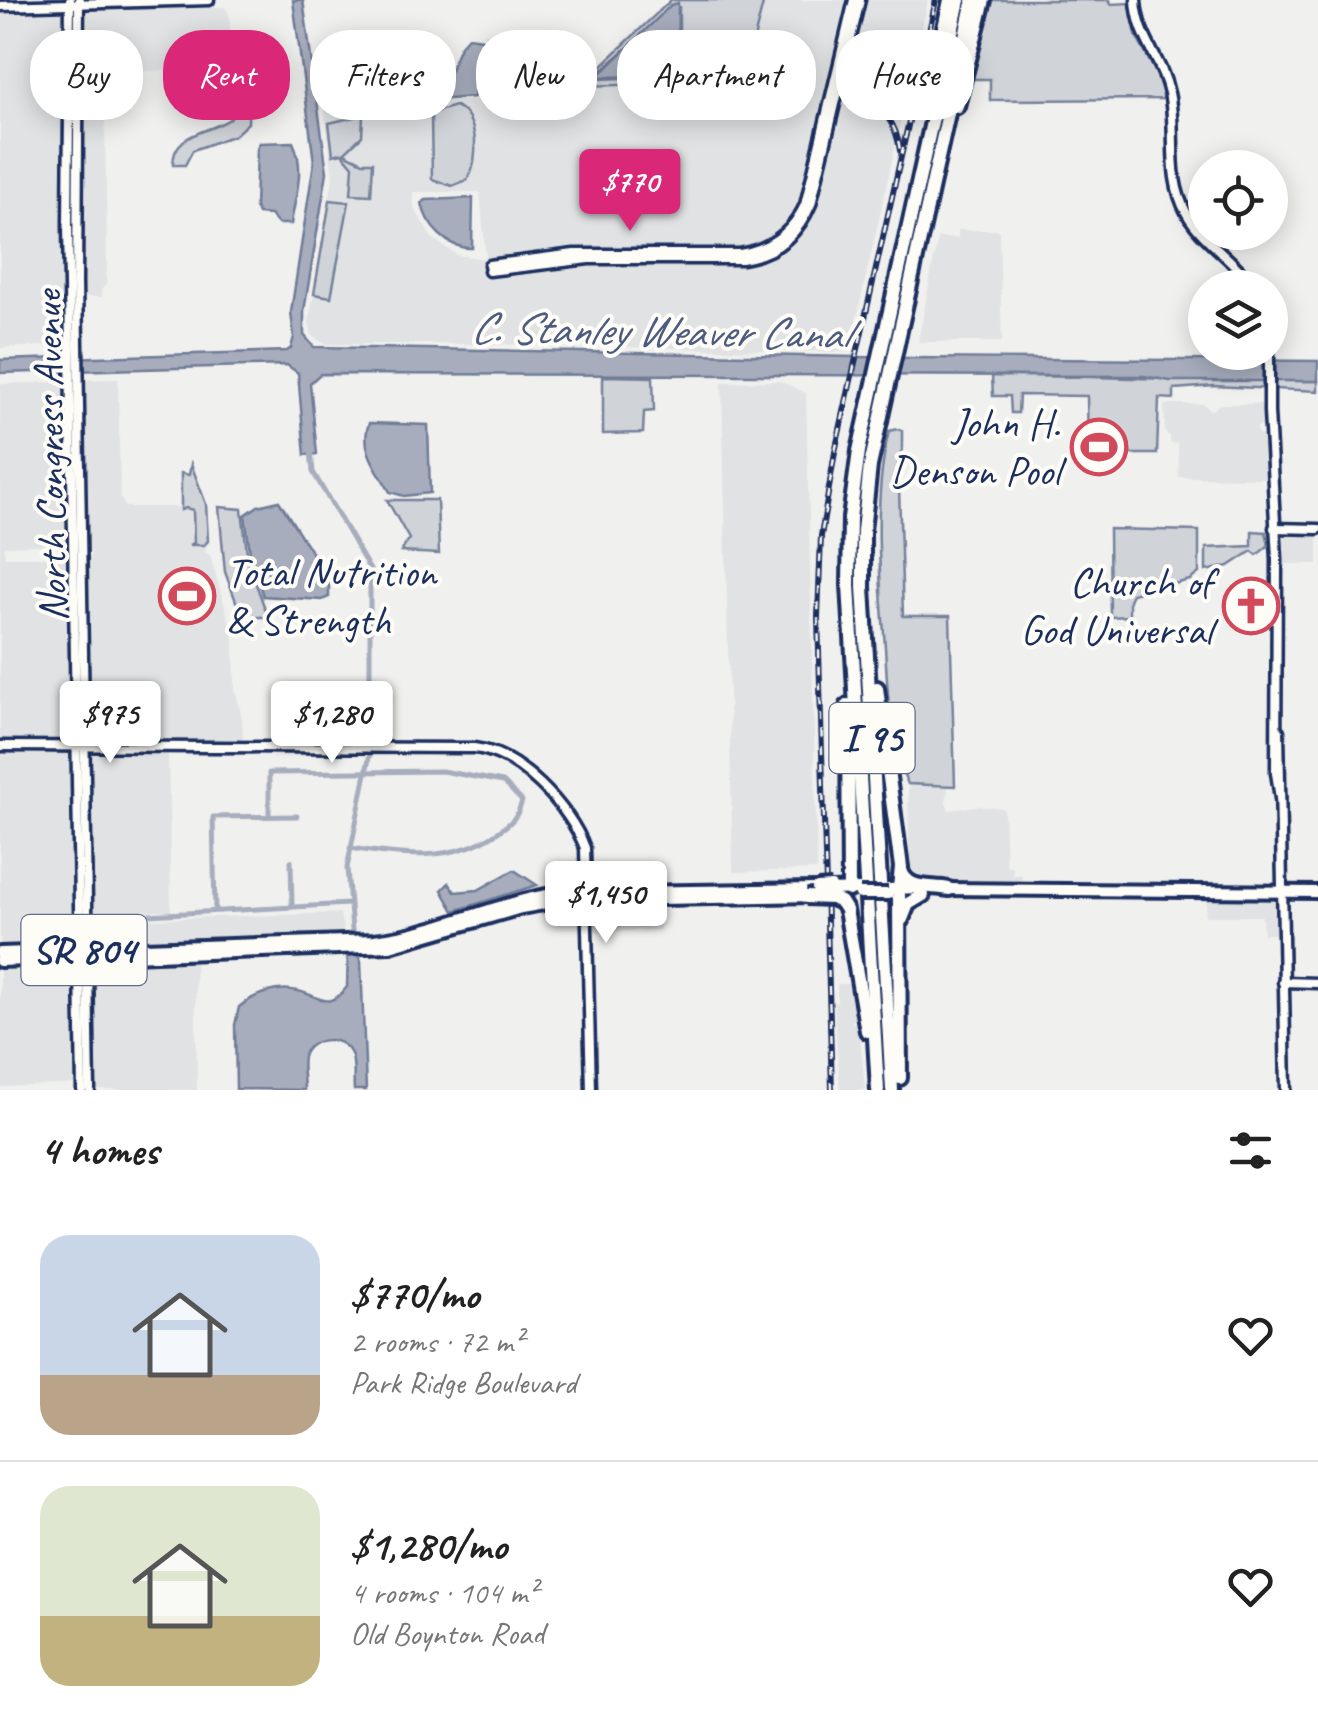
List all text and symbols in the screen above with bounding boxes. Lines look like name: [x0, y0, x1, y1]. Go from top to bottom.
chip: Buy: [30, 30, 143, 120]
chip: Rent: [163, 30, 290, 120]
chip: Filters: [310, 30, 456, 120]
chip: New: [476, 30, 597, 120]
chip: Apartment: [617, 30, 816, 120]
chip: House: [836, 30, 974, 120]
pin: $770: [571, 149, 689, 234]
map controls: [1188, 150, 1288, 370]
button: locate: [1188, 150, 1288, 250]
text: $770: [601, 161, 659, 202]
button: layers: [1188, 270, 1288, 370]
street label: North Congress Avenue: [21, 288, 79, 622]
water label: C. Stanley Weaver Canal: [470, 299, 863, 363]
place label: John H. Denson Pool: [890, 397, 1067, 498]
sports icon: John H. Denson Pool: [1069, 417, 1129, 477]
place label: Total Nutrition & Strength: [226, 546, 438, 647]
place label: Church of God Universal: [1021, 556, 1220, 657]
sports icon: Total Nutrition & Strength: [157, 566, 217, 626]
church icon: Church of God Universal: [1221, 576, 1281, 636]
pin: $975: [51, 681, 169, 766]
pin: $1,280: [251, 681, 413, 766]
text: $975: [82, 693, 138, 734]
text: $1,280: [293, 693, 371, 734]
road number: I 95: [830, 703, 914, 773]
pin: $1,450: [525, 861, 687, 946]
text: $1,450: [567, 873, 645, 914]
road number: SR 804: [22, 915, 146, 985]
icon: filters: [1223, 1123, 1278, 1178]
text: 4 homes: [40, 1124, 159, 1177]
text: $770/mo: [350, 1268, 479, 1321]
icon: home: [120, 1275, 240, 1395]
icon: heart: [1223, 1308, 1278, 1363]
text: 2 rooms · 72 m²: [350, 1321, 523, 1362]
text: Park Ridge Boulevard: [350, 1362, 577, 1403]
text: $1,280/mo: [350, 1519, 507, 1572]
icon: home: [120, 1526, 240, 1646]
icon: heart: [1223, 1559, 1278, 1614]
text: 4 rooms · 104 m²: [350, 1572, 537, 1613]
text: Old Boynton Road: [350, 1613, 544, 1654]

